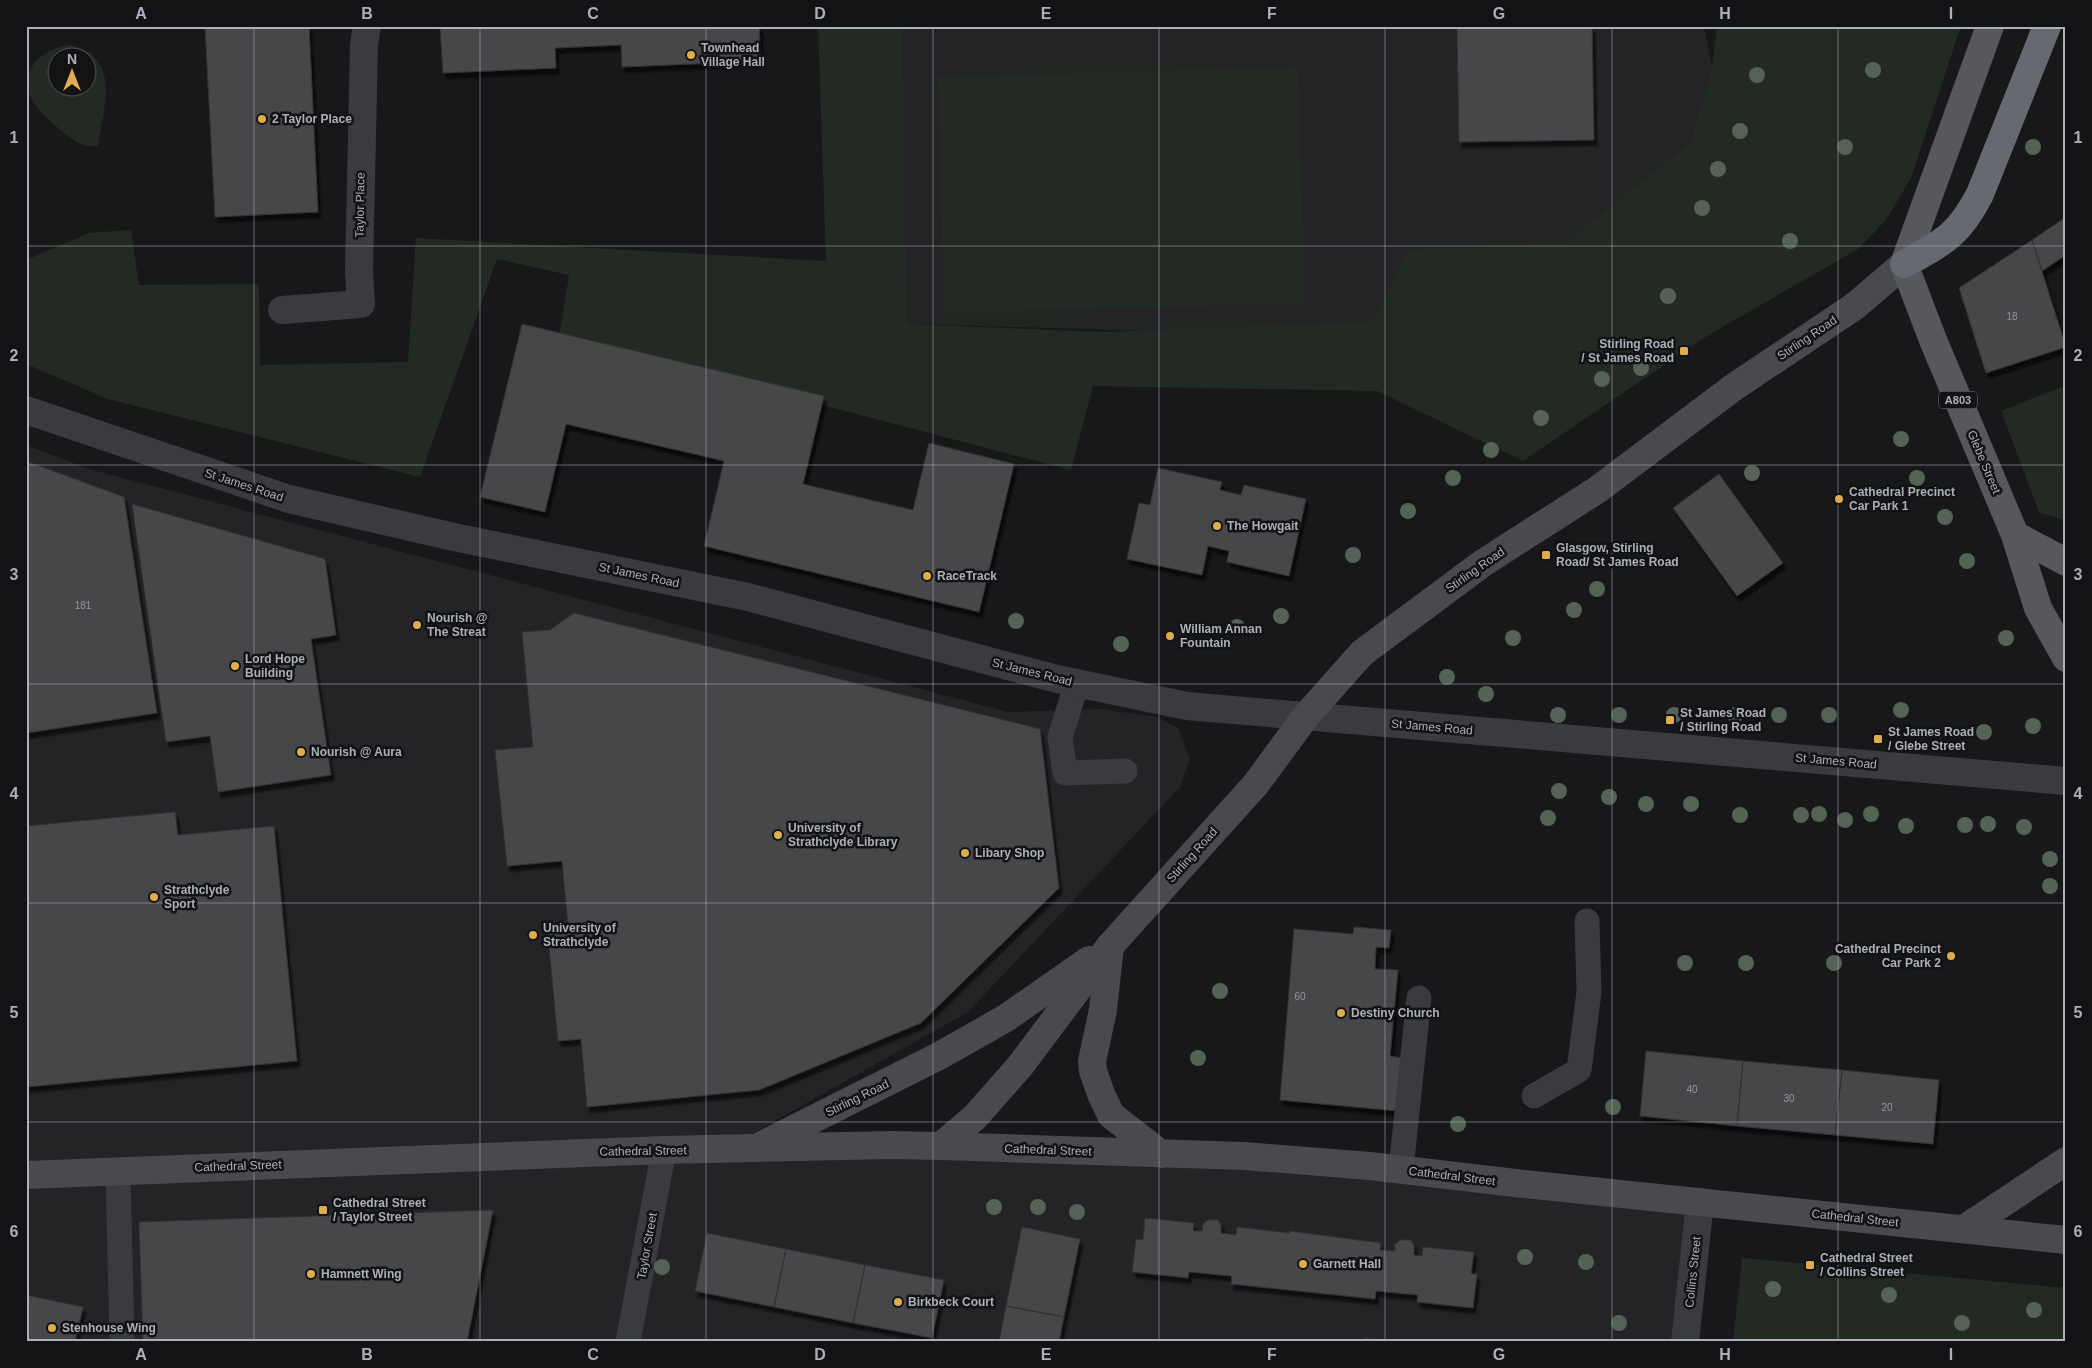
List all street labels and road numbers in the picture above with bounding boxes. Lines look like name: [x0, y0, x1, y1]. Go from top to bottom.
street label: Taylor Place: [352, 172, 368, 238]
street label: Stirling Road: [1775, 313, 1839, 363]
road number: A803: [1939, 392, 1977, 408]
street label: Glebe Street: [1964, 428, 2004, 496]
street label: St James Road: [203, 466, 285, 504]
street label: Stirling Road: [1443, 545, 1507, 595]
street label: St James Road: [597, 560, 681, 590]
street label: St James Road: [991, 655, 1073, 689]
street label: St James Road: [1391, 716, 1473, 738]
street label: St James Road: [1795, 750, 1877, 772]
street label: Stirling Road: [1164, 825, 1220, 885]
street label: Stirling Road: [823, 1077, 891, 1119]
street label: Cathedral Street: [1004, 1141, 1093, 1159]
street label: Cathedral Street: [599, 1143, 687, 1159]
street label: Cathedral Street: [194, 1157, 283, 1175]
street label: Cathedral Street: [1408, 1164, 1497, 1188]
street label: Cathedral Street: [1811, 1206, 1900, 1230]
street label: Taylor Street: [634, 1211, 660, 1280]
street label: Collins Street: [1682, 1235, 1704, 1308]

